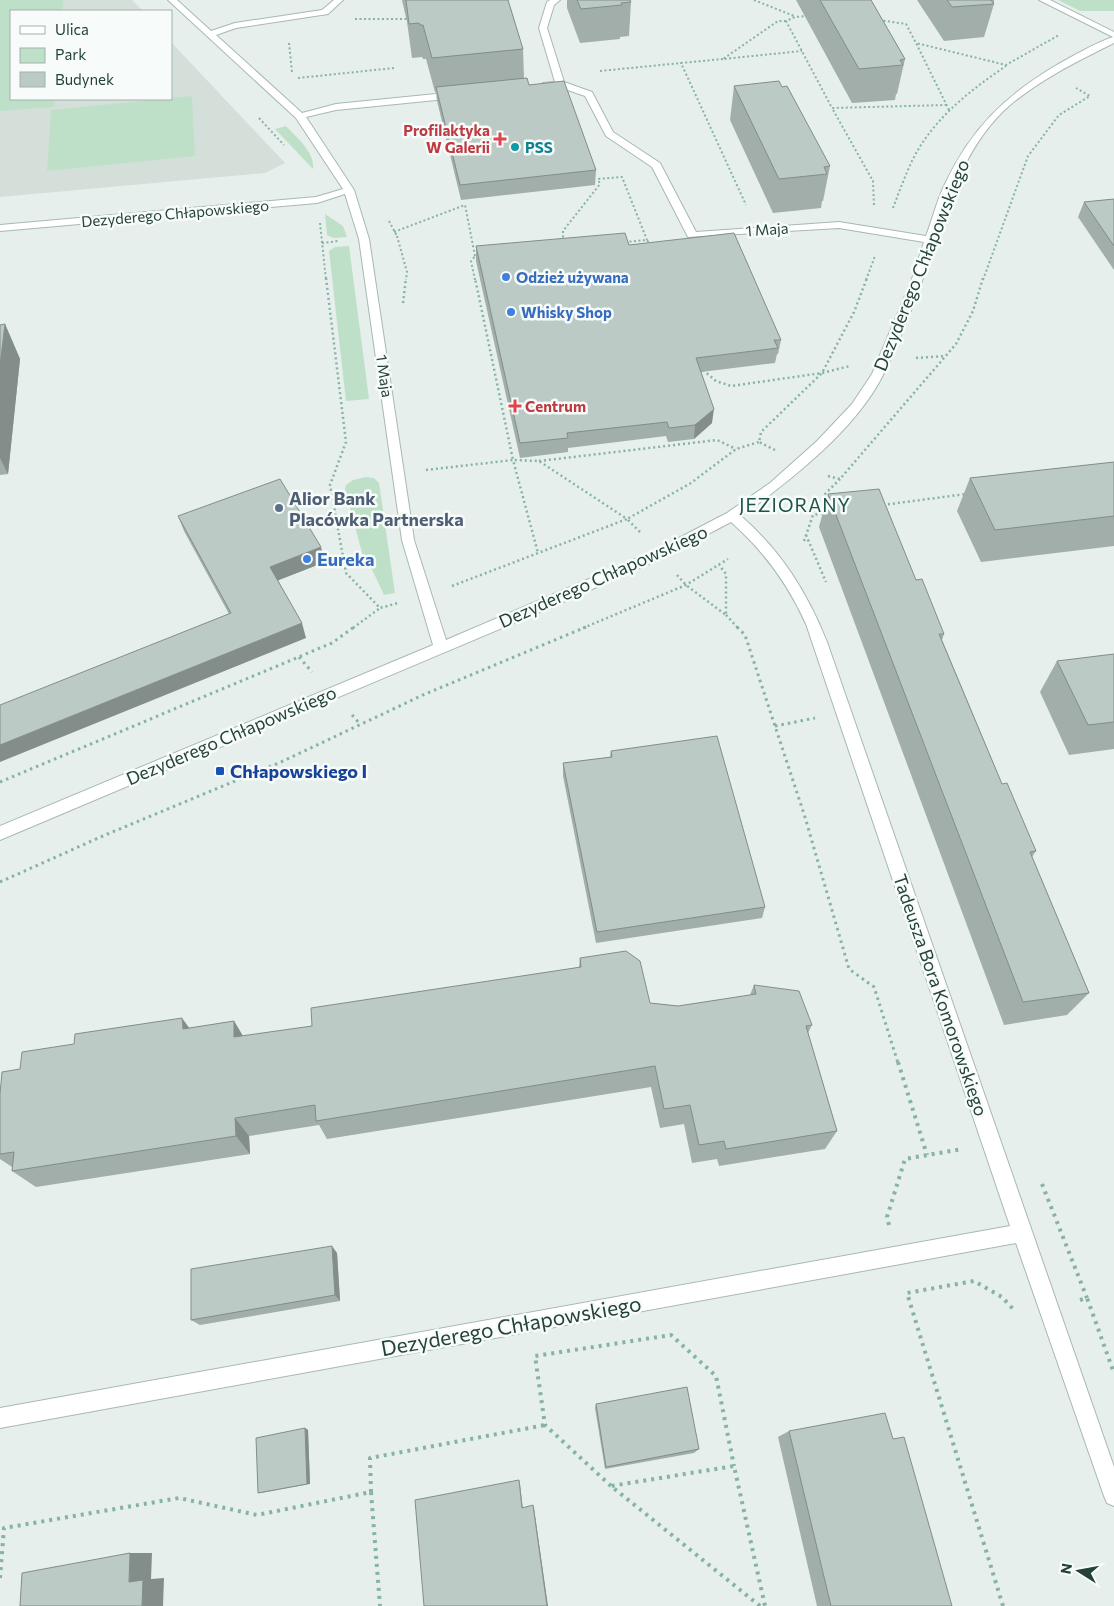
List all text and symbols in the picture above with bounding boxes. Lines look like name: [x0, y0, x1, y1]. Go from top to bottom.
legend: [10, 10, 172, 100]
text: Ulica: [55, 20, 89, 38]
text: Park: [55, 45, 86, 63]
text: Budynek: [55, 70, 114, 88]
place label: Profilaktyka W Galerii: [403, 121, 490, 156]
marker: Profilaktyka W Galerii: [494, 133, 506, 145]
place label: PSS: [525, 138, 553, 156]
marker: PSS: [509, 141, 521, 153]
street label: Dezyderego Chłapowskiego: [868, 156, 974, 374]
street label: Dezyderego Chłapowskiego: [80, 196, 270, 230]
street label: 1 Maja: [745, 219, 789, 239]
place label: Odzież używana: [516, 268, 629, 286]
marker: Odzież używana: [500, 271, 512, 283]
place label: Whisky Shop: [521, 303, 612, 321]
marker: Whisky Shop: [505, 306, 517, 318]
street label: 1 Maja: [373, 353, 397, 399]
place label: Centrum: [525, 397, 586, 415]
marker: Centrum: [509, 400, 521, 412]
place label: Alior Bank Placówka Partnerska: [289, 487, 464, 530]
district label: JEZIORANY: [739, 493, 851, 516]
marker: Alior Bank Placówka Partnerska: [273, 502, 285, 514]
street label: Dezyderego Chłapowskiego: [495, 520, 711, 632]
place label: Eureka: [317, 548, 374, 570]
marker: Eureka: [301, 553, 313, 565]
street label: Dezyderego Chłapowskiego: [123, 681, 339, 789]
place label: Chłapowskiego I: [230, 760, 367, 782]
marker: Chłapowskiego I: [214, 765, 226, 777]
street label: Tadeusza Bora Komorowskiego: [889, 871, 993, 1119]
street label: Dezyderego Chłapowskiego: [379, 1290, 643, 1360]
north arrow: [1054, 1546, 1104, 1596]
text: N: [1056, 1562, 1075, 1575]

